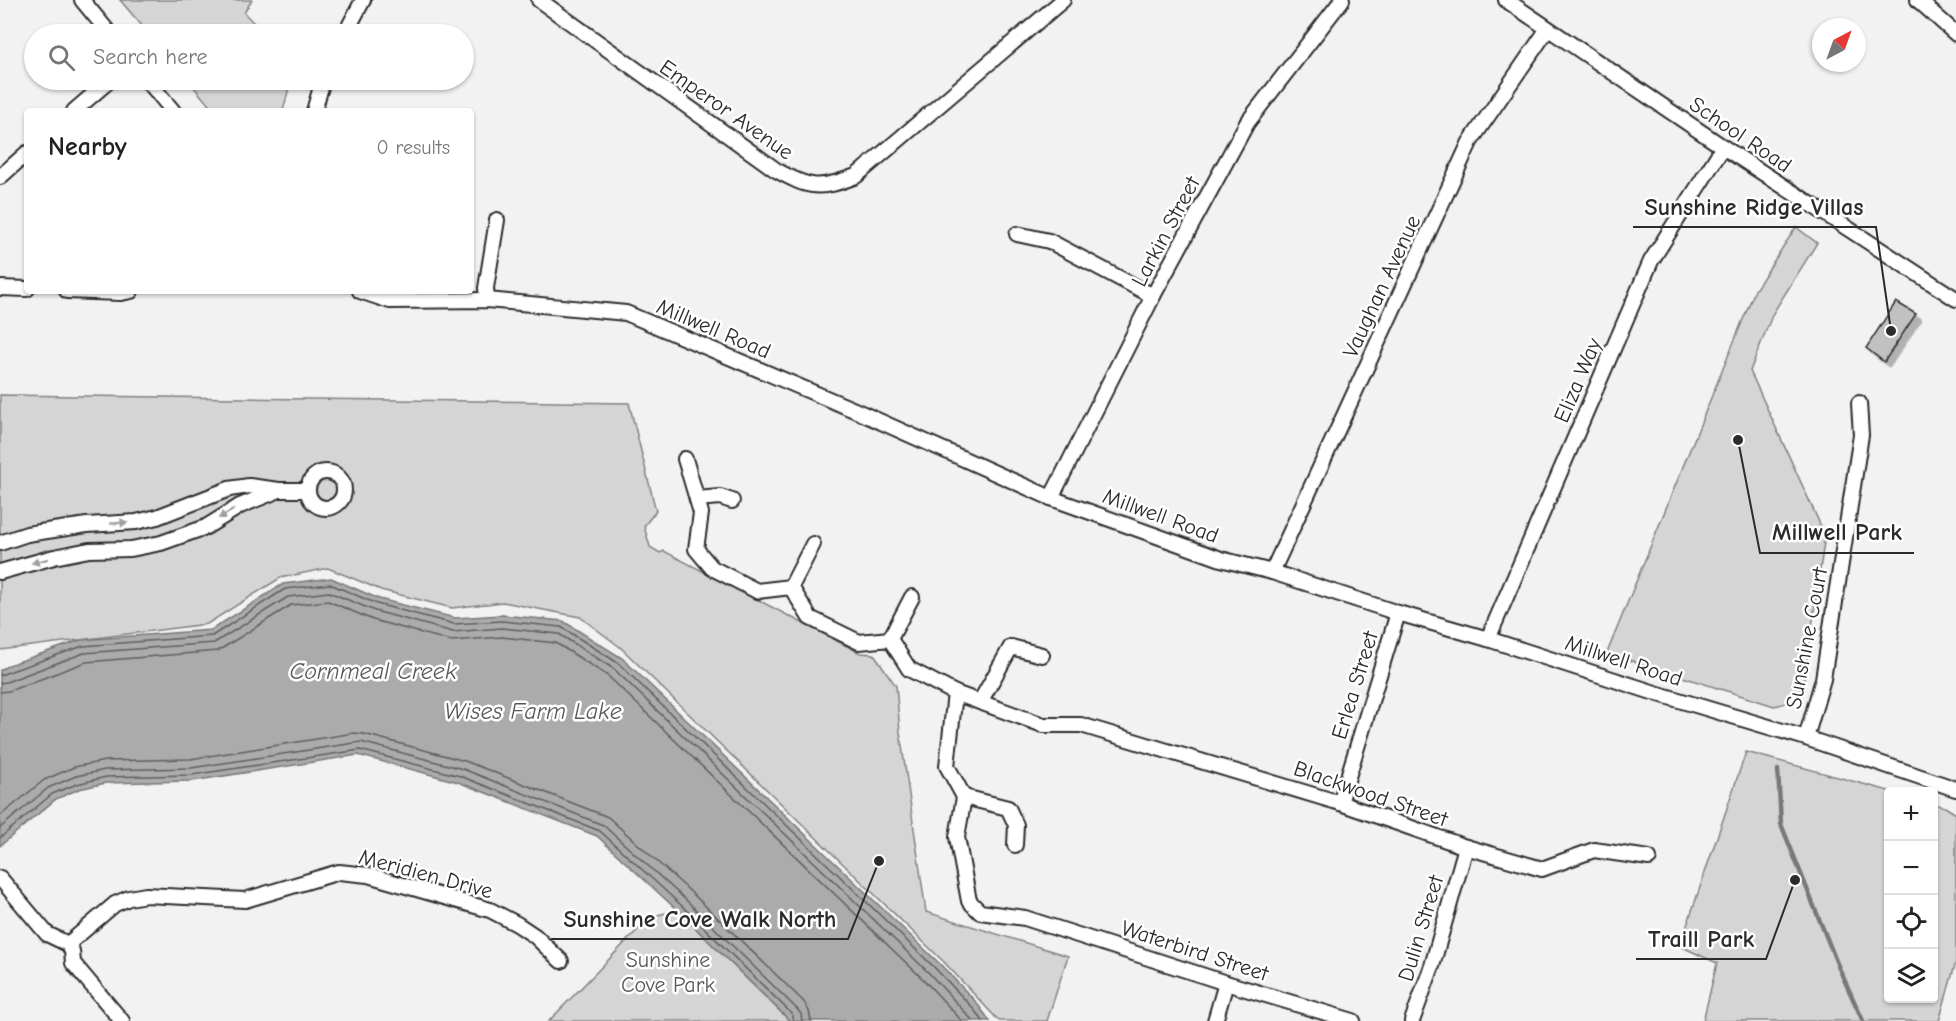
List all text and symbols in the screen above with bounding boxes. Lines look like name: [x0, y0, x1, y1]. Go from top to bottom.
north arrow: [1812, 18, 1866, 72]
search box: [24, 24, 474, 90]
icon: search: [45, 41, 78, 74]
text: Search here: [93, 44, 208, 70]
street label: Emperor Avenue: [655, 54, 798, 166]
street label: School Road: [1684, 91, 1796, 178]
text: Nearby: [48, 132, 127, 162]
text: 0 results: [377, 136, 450, 159]
street label: Larkin Street: [1126, 171, 1206, 291]
callout: Sunshine Ridge Villas: [1633, 185, 1876, 227]
text: Sunshine Ridge Villas: [1645, 193, 1863, 221]
street label: Vaughan Avenue: [1337, 211, 1426, 362]
street label: Millwell Road: [653, 293, 775, 365]
street label: Eliza Way: [1548, 334, 1607, 427]
street label: Millwell Road: [1099, 483, 1222, 549]
one-way arrow: [218, 509, 234, 520]
callout: Millwell Park: [1760, 511, 1914, 553]
one-way arrow: [110, 518, 129, 528]
text: Millwell Park: [1772, 518, 1902, 546]
one-way arrow: [30, 557, 48, 566]
street label: Sunshine Court: [1781, 565, 1834, 711]
street label: Erlea Street: [1326, 627, 1384, 742]
street label: Millwell Road: [1562, 630, 1685, 692]
water label: Cornmeal Creek: [289, 657, 457, 685]
water label: Wises Farm Lake: [444, 697, 622, 725]
street label: Blackwood Street: [1290, 755, 1452, 833]
map controls: [1884, 787, 1938, 1003]
button: +: [1884, 787, 1938, 841]
button: −: [1884, 841, 1938, 895]
street label: Meridien Drive: [356, 844, 496, 904]
street label: Dulin Street: [1393, 871, 1450, 984]
button: locate: [1884, 895, 1938, 949]
callout: Sunshine Cove Walk North: [551, 897, 848, 939]
text: Sunshine Cove Walk North: [564, 905, 836, 933]
street label: Waterbird Street: [1118, 915, 1272, 987]
callout: Traill Park: [1636, 917, 1766, 959]
text: Traill Park: [1648, 925, 1754, 953]
park label: Sunshine Cove Park: [621, 947, 715, 998]
button: layers: [1884, 949, 1938, 1003]

